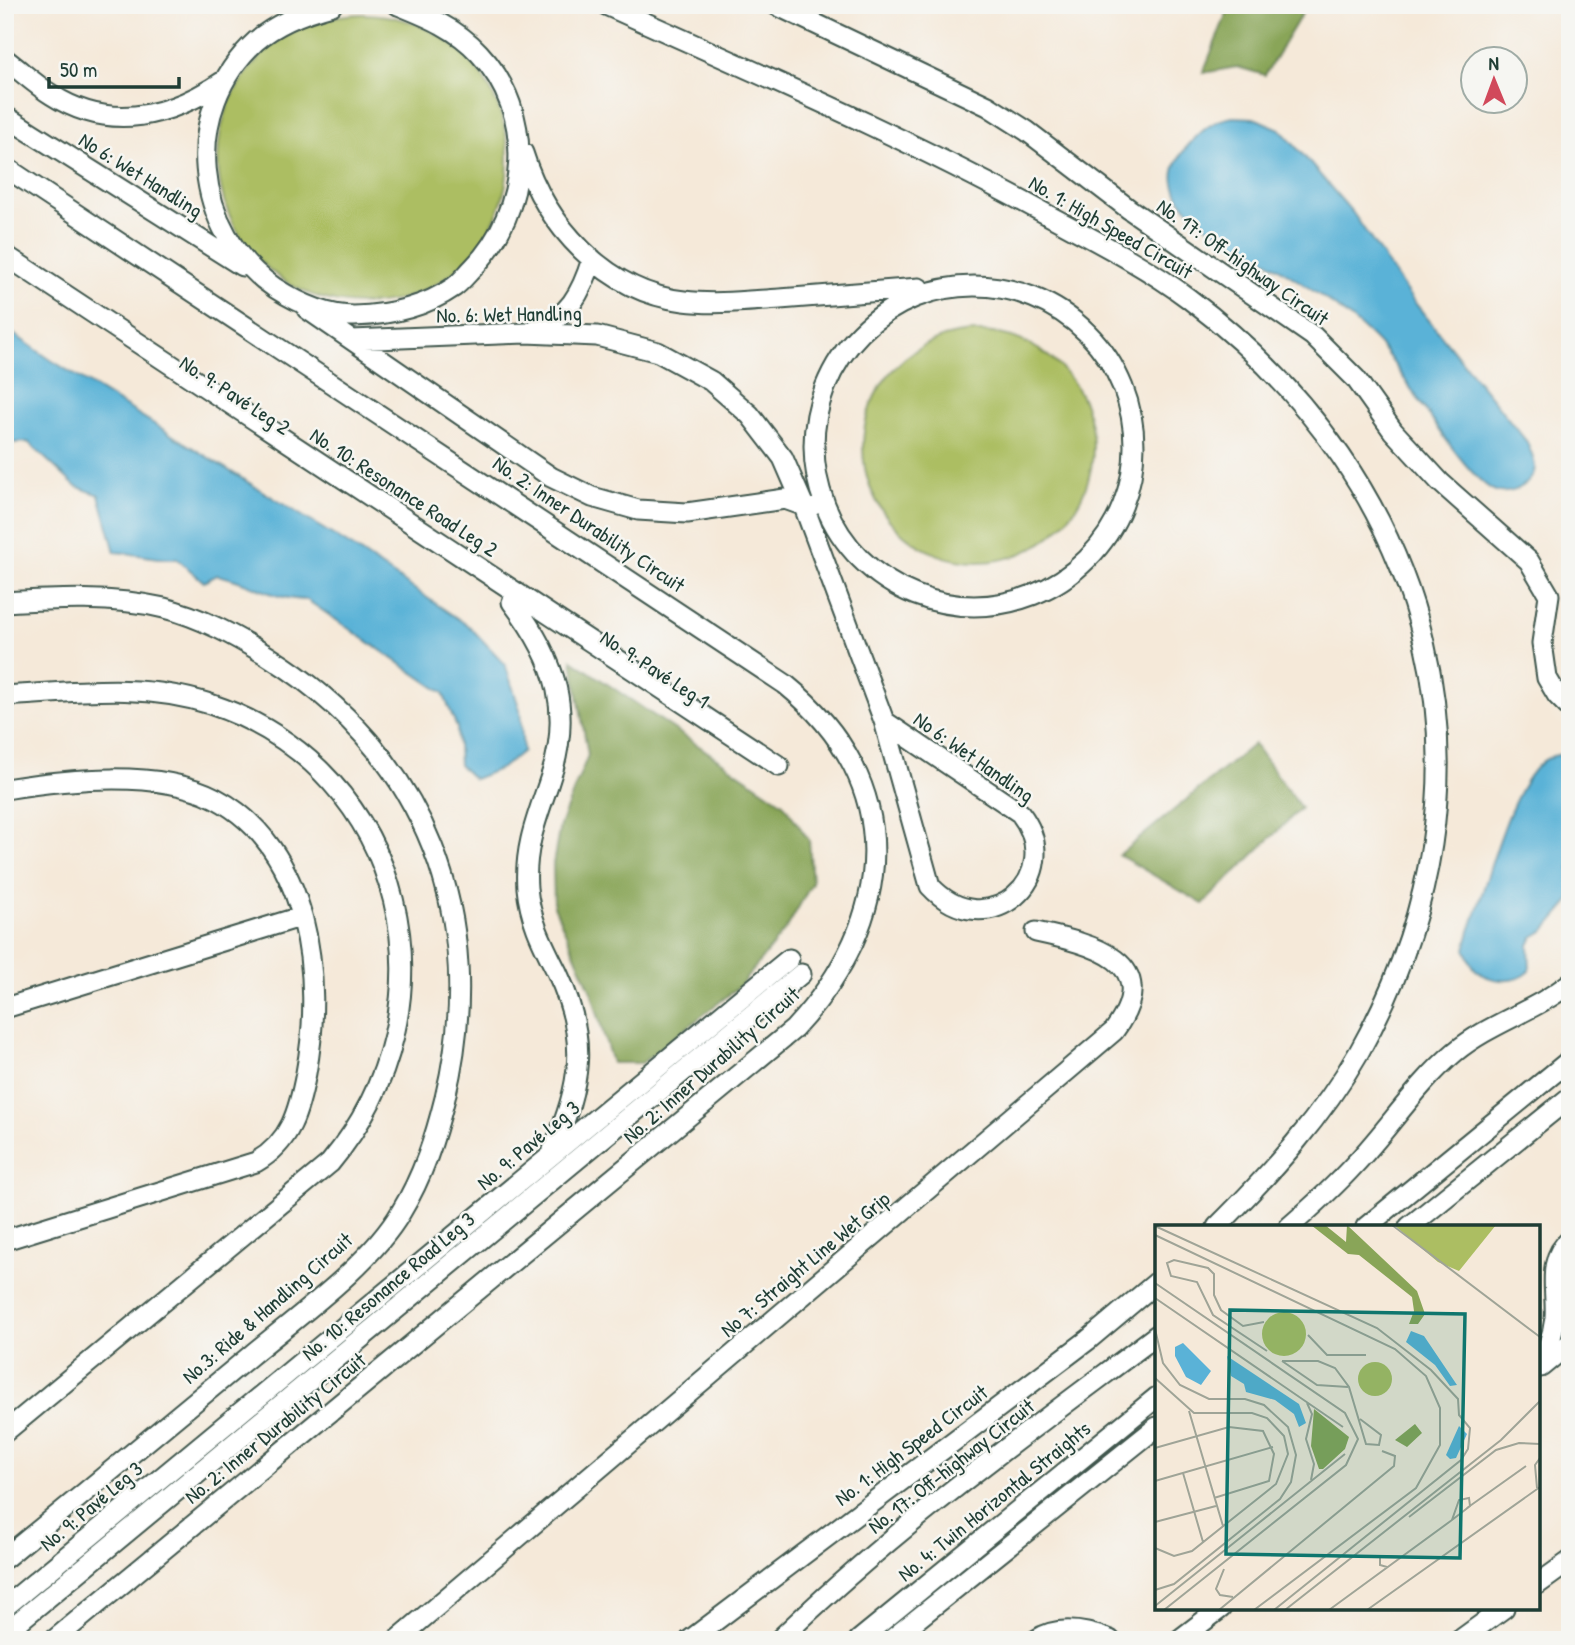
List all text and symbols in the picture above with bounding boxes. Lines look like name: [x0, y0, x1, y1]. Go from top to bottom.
scale bar: [49, 46, 178, 90]
north arrow: [1460, 46, 1530, 116]
text: N: [1488, 50, 1499, 76]
text: 50 m: [60, 55, 97, 84]
street label: No 6: Wet Handling: [74, 125, 208, 225]
street label: No. 1: High Speed Circuit: [1024, 168, 1199, 286]
street label: No. 17: Off-highway Circuit: [1151, 192, 1336, 333]
street label: No. 6: Wet Handling: [436, 298, 582, 330]
street label: No. 9: Pavé Leg 2: [174, 348, 296, 442]
street label: No. 10: Resonance Road Leg 2: [305, 420, 503, 564]
street label: No. 2: Inner Durability Circuit: [487, 449, 691, 600]
street label: No. 9: Pavé Leg 1: [595, 623, 715, 715]
street label: No 6: Wet Handling: [908, 705, 1040, 809]
street label: No. 2: Inner Durability Circuit: [616, 980, 806, 1150]
street label: No. 9: Pavé Leg 3: [470, 1093, 586, 1197]
street label: No 7: Straight Line Wet Grip: [714, 1184, 896, 1344]
street label: No. 10: Resonance Road Leg 3: [295, 1205, 481, 1367]
street label: No.3: Ride & Handling Circuit: [175, 1225, 359, 1390]
inset map: [1155, 1225, 1540, 1610]
street label: No. 2: Inner Durability Circuit: [178, 1345, 372, 1510]
street label: No. 1: High Speed Circuit: [828, 1377, 994, 1512]
street label: No. 17: Off-highway Circuit: [862, 1391, 1041, 1540]
street label: No. 4: Twin Horizontal Straights: [891, 1414, 1097, 1588]
street label: No. 9: Pavé Leg 3: [33, 1454, 149, 1558]

